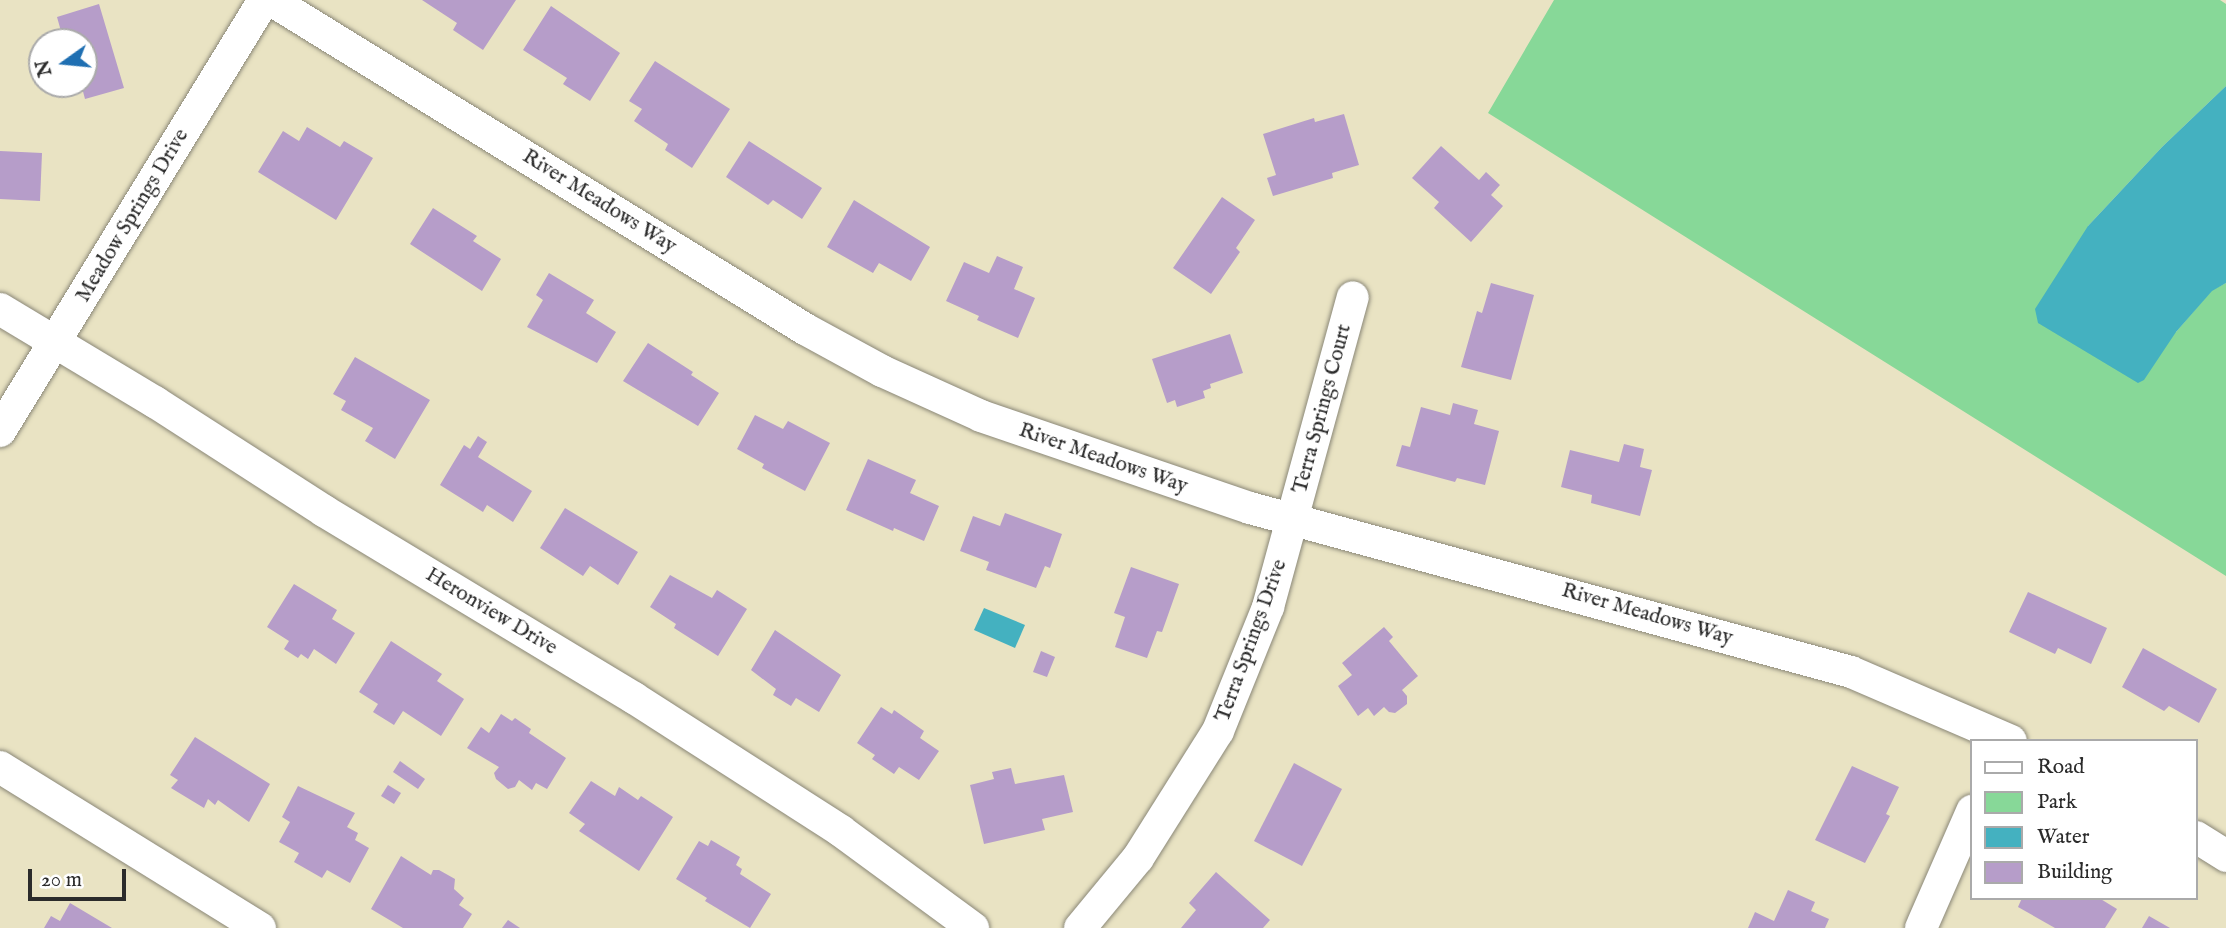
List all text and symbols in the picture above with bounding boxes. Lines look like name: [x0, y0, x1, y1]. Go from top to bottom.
north arrow: [28, 28, 98, 98]
text: N: [31, 57, 58, 79]
street label: Meadow Springs Drive: [71, 125, 195, 307]
street label: River Meadows Way: [517, 144, 681, 260]
street label: Terra Springs Court: [1288, 322, 1358, 496]
street label: River Meadows Way: [1015, 418, 1191, 500]
street label: Terra Springs Drive: [1211, 556, 1293, 726]
street label: Heronview Drive: [421, 563, 561, 661]
street label: River Meadows Way: [1559, 579, 1735, 651]
legend: [1970, 739, 2198, 900]
text: Road: [2037, 754, 2084, 781]
text: Park: [2037, 789, 2077, 816]
text: Water: [2037, 824, 2089, 851]
scale bar: [32, 855, 130, 899]
text: Building: [2037, 859, 2112, 886]
text: 20 m: [41, 867, 82, 894]

